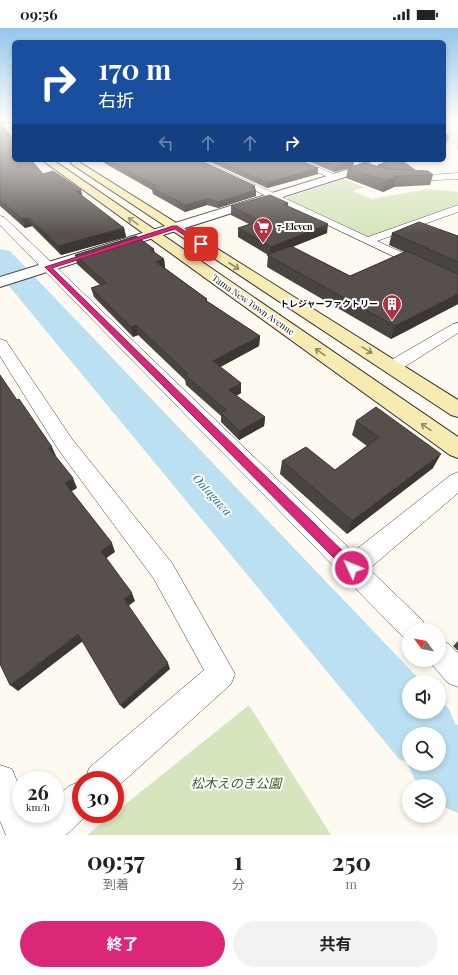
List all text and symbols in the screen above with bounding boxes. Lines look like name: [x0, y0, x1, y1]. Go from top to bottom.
text: 09:56: [20, 4, 58, 24]
text: 170 m: [98, 50, 171, 87]
icon: right: [32, 56, 84, 108]
text: 右折: [98, 88, 134, 112]
icon: left: [155, 132, 177, 154]
icon: ahead: [197, 132, 219, 154]
icon: ahead: [239, 132, 261, 154]
icon: right: [281, 132, 303, 154]
supermarket icon: 7-Eleven: [252, 216, 274, 244]
one-way arrow: [128, 217, 139, 225]
place label: 7-Eleven: [277, 220, 313, 232]
pin: [184, 227, 218, 261]
icon: arrive: [190, 233, 212, 255]
one-way arrow: [228, 262, 240, 270]
street label: Tama New Town Avenue: [210, 271, 298, 337]
building icon: トレジャーファクトリー: [381, 293, 403, 321]
place label: トレジャーファクトリー: [280, 297, 378, 309]
one-way arrow: [361, 347, 373, 355]
one-way arrow: [314, 348, 325, 356]
one-way arrow: [421, 423, 432, 431]
water label: Ootagawa: [190, 470, 236, 519]
position arrow: [331, 547, 373, 589]
north arrow: [402, 623, 446, 667]
map controls: [402, 623, 446, 823]
button: sound: [402, 675, 446, 719]
button: search: [402, 727, 446, 771]
speed limit sign: 30: [72, 771, 124, 823]
park label: 松木えのき公園: [191, 774, 283, 791]
text: 26: [27, 778, 49, 805]
button: layers: [402, 779, 446, 823]
text: km/h: [26, 800, 50, 814]
text: 09:57: [87, 844, 145, 876]
text: 1: [234, 844, 243, 876]
text: 250: [332, 845, 371, 877]
text: 到着: [103, 875, 129, 892]
text: 分: [232, 875, 245, 892]
text: m: [346, 875, 357, 892]
button: 終了: [20, 921, 225, 967]
button: 共有: [233, 921, 438, 967]

